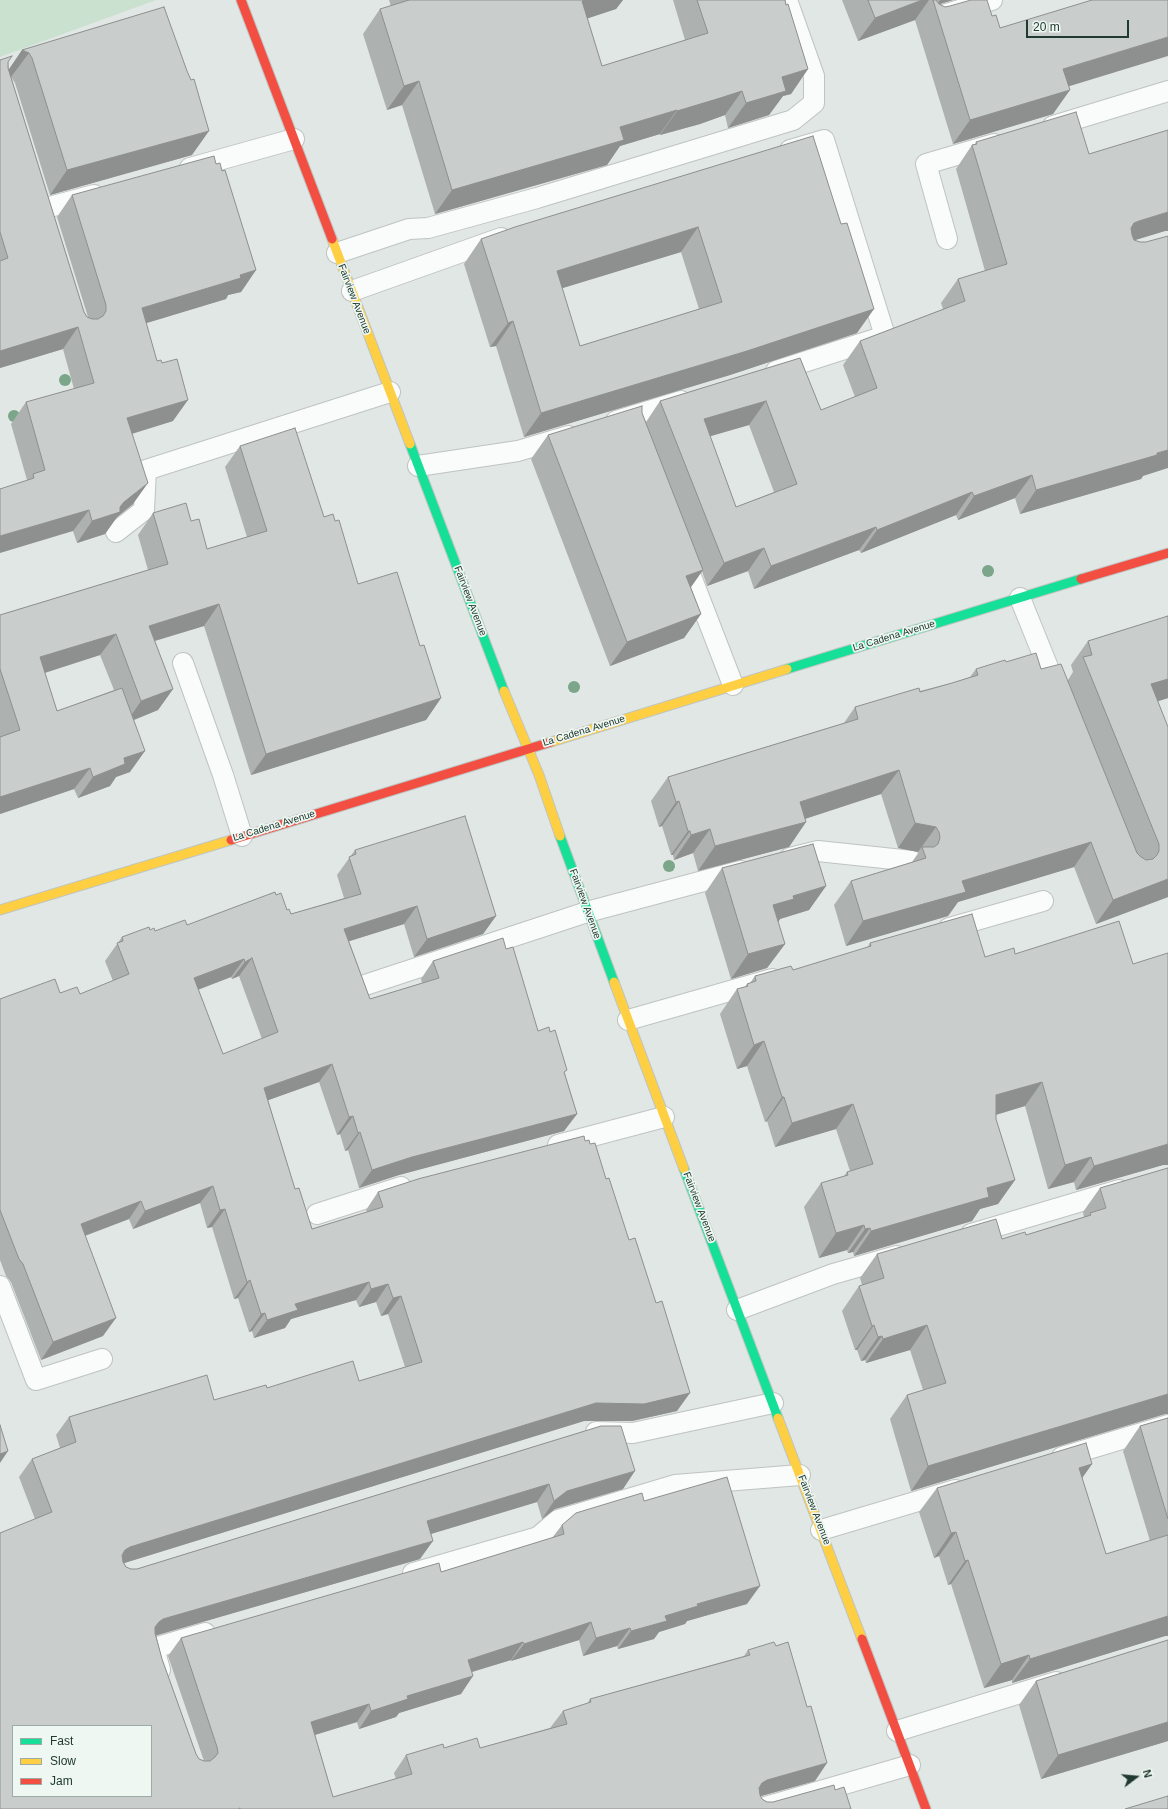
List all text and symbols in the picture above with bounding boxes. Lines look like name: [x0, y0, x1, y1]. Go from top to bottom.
scale bar: [1028, 12, 1131, 38]
text: 20 m: [1033, 20, 1060, 34]
street label: Fairview Avenue: [335, 262, 373, 336]
street label: Fairview Avenue: [451, 564, 489, 638]
street label: La Cadena Avenue: [851, 618, 937, 654]
street label: La Cadena Avenue: [541, 713, 627, 749]
street label: La Cadena Avenue: [231, 808, 317, 844]
street label: Fairview Avenue: [567, 867, 603, 941]
street label: Fairview Avenue: [680, 1170, 718, 1244]
street label: Fairview Avenue: [795, 1473, 833, 1547]
legend: [12, 1725, 152, 1797]
text: Fast: [50, 1734, 73, 1748]
text: Slow: [50, 1754, 76, 1768]
north arrow: [1116, 1757, 1156, 1797]
text: N: [1141, 1768, 1154, 1779]
text: Jam: [50, 1774, 73, 1788]

